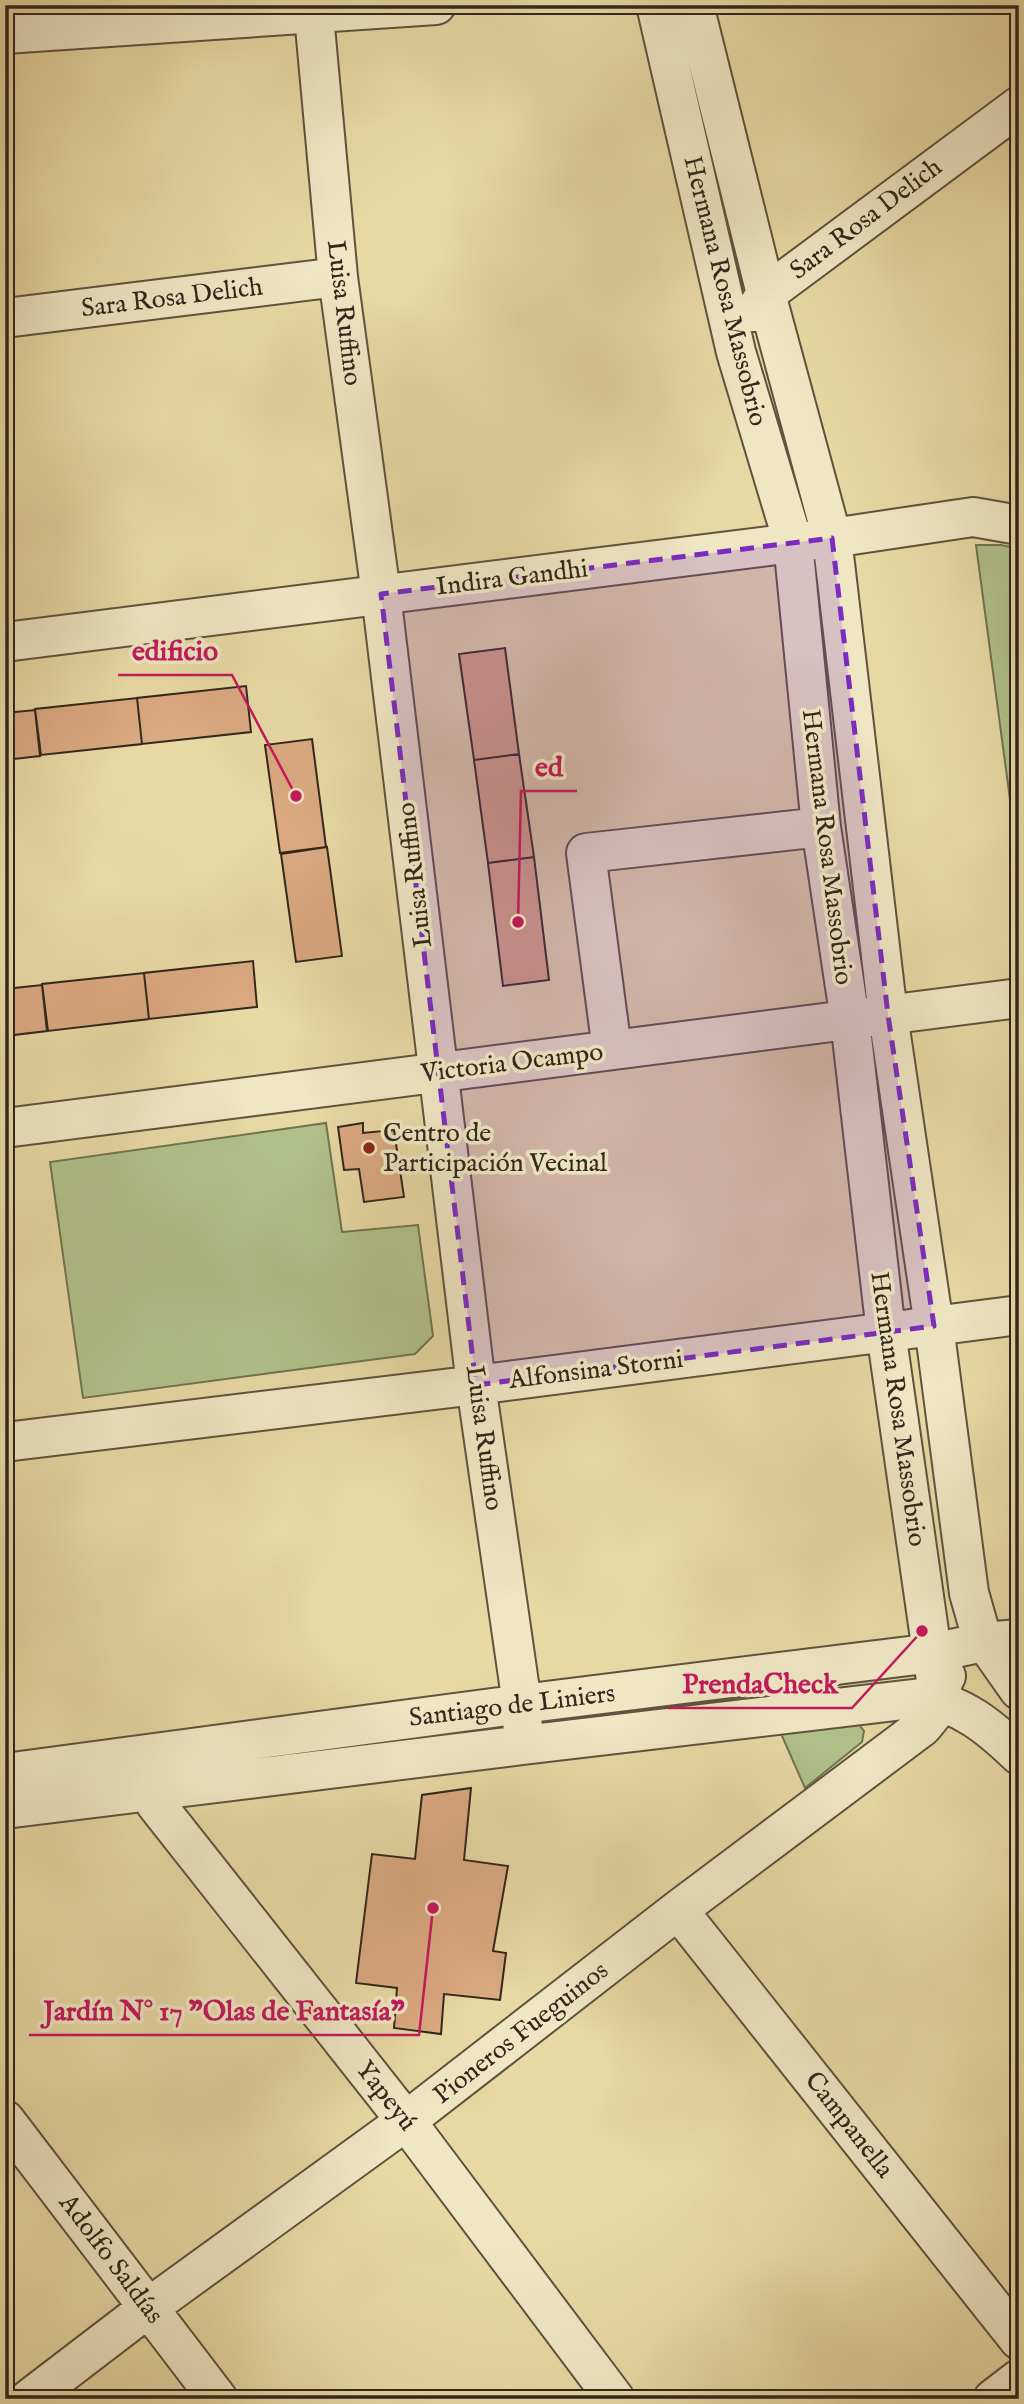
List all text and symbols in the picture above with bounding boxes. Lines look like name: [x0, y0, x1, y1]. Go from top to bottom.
street label: Sara Rosa Delich: [783, 151, 949, 287]
street label: Hermana Rosa Massobrio: [675, 152, 775, 430]
street label: Luisa Ruffino: [319, 238, 369, 388]
street label: Sara Rosa Delich: [79, 270, 265, 325]
street label: Indira Gandhi: [434, 552, 590, 604]
callout: edificio: [118, 626, 232, 675]
text: edificio: [132, 635, 218, 670]
street label: Hermana Rosa Massobrio: [794, 707, 860, 987]
callout: ed: [521, 742, 577, 791]
text: ed: [535, 751, 564, 786]
street label: Luisa Ruffino: [390, 800, 440, 950]
street label: Victoria Ocampo: [418, 1035, 605, 1091]
place label: Centro de Participación Vecinal: [383, 1117, 608, 1180]
marker: Centro de Participación Vecinal: [361, 1140, 377, 1156]
street label: Hermana Rosa Massobrio: [862, 1269, 934, 1549]
street label: Alfonsina Storni: [506, 1343, 685, 1397]
street label: Luisa Ruffino: [457, 1363, 511, 1513]
callout: PrendaCheck: [668, 1659, 852, 1708]
text: PrendaCheck: [682, 1668, 839, 1703]
street label: Santiago de Liniers: [407, 1677, 617, 1735]
street label: Pioneros Fueguinos: [427, 1954, 615, 2112]
callout: Jardín N° 17 "Olas de Fantasía": [29, 1986, 419, 2035]
text: Jardín N° 17 "Olas de Fantasía": [39, 1995, 405, 2030]
street label: Yapeyú: [348, 2054, 424, 2138]
street label: Campanella: [797, 2065, 901, 2186]
street label: Adolfo Saldías: [51, 2187, 171, 2331]

